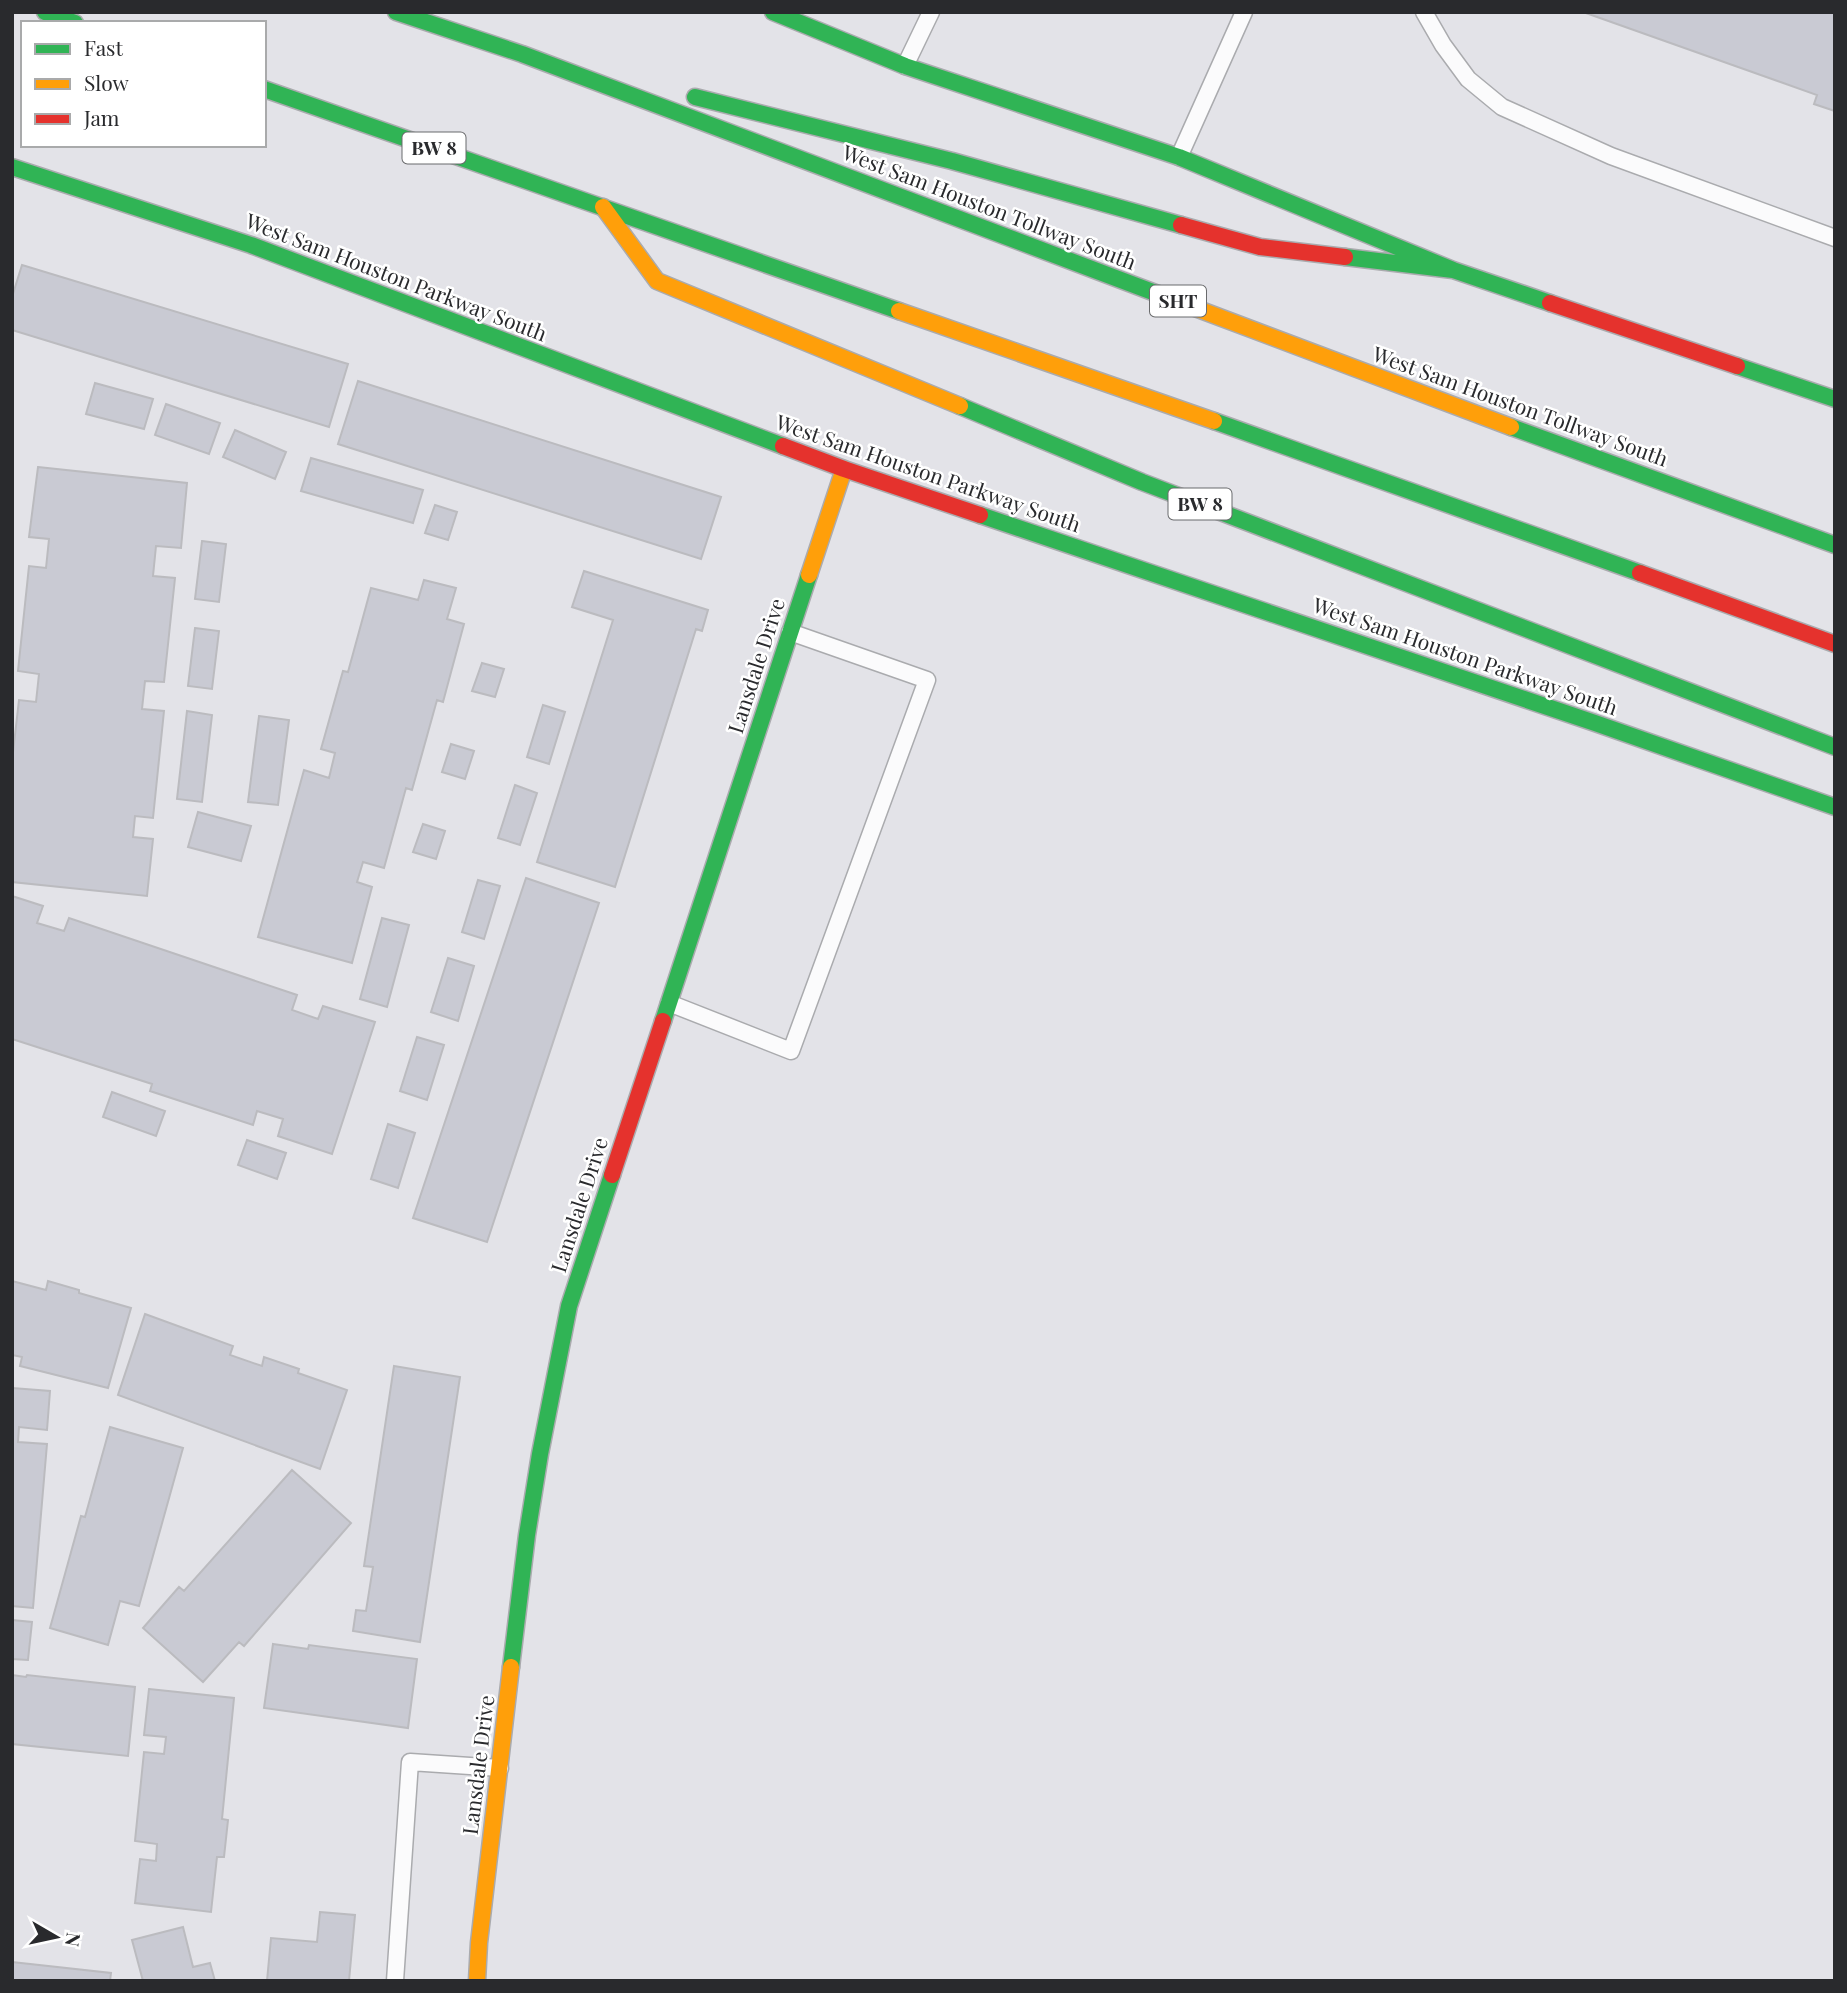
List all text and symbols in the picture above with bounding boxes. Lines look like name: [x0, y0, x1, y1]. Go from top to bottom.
legend: [21, 21, 266, 147]
text: Fast: [84, 33, 123, 61]
text: Slow: [84, 68, 129, 96]
text: Jam: [83, 103, 120, 131]
road number: BW 8: [402, 132, 466, 164]
street label: West Sam Houston Tollway South: [838, 137, 1141, 275]
street label: West Sam Houston Parkway South: [241, 205, 552, 347]
road number: SHT: [1150, 286, 1206, 316]
street label: West Sam Houston Tollway South: [1368, 338, 1673, 472]
street label: West Sam Houston Parkway South: [772, 406, 1085, 538]
road number: BW 8: [1168, 489, 1232, 520]
street label: West Sam Houston Parkway South: [1309, 589, 1622, 721]
street label: Lansdale Drive: [720, 594, 790, 736]
street label: Lansdale Drive: [543, 1133, 613, 1275]
street label: Lansdale Drive: [455, 1693, 499, 1836]
north arrow: [21, 1902, 91, 1972]
text: N: [60, 1931, 88, 1949]

